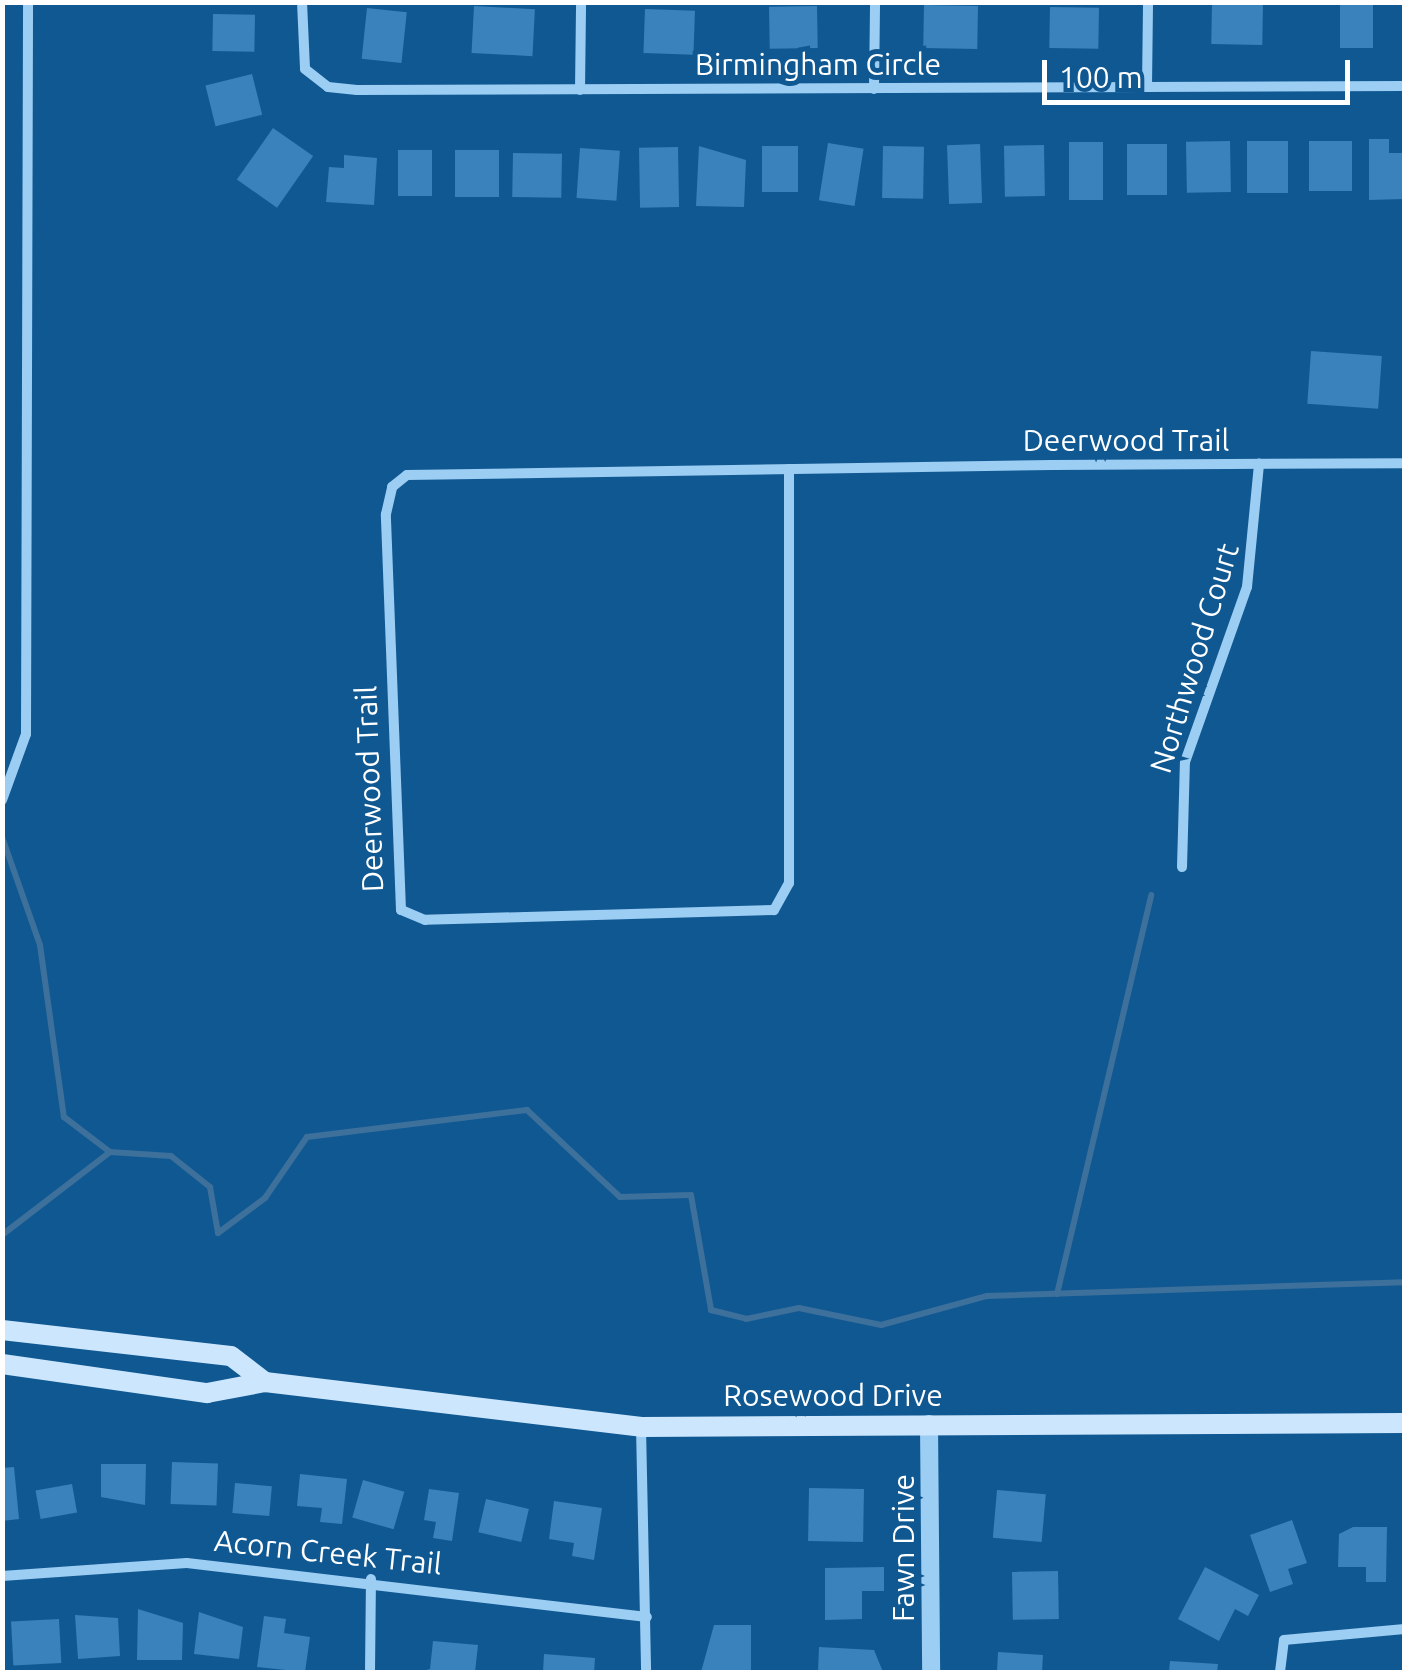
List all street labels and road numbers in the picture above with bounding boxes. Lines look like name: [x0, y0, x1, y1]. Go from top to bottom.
street label: Birmingham Circle: [695, 46, 941, 82]
street label: Deerwood Trail: [1023, 422, 1229, 458]
street label: Northwood Court: [1142, 539, 1246, 777]
street label: Deerwood Trail: [347, 685, 391, 893]
street label: Rosewood Drive: [723, 1377, 943, 1413]
street label: Fawn Drive: [885, 1474, 921, 1622]
street label: Acorn Creek Trail: [212, 1522, 444, 1582]

